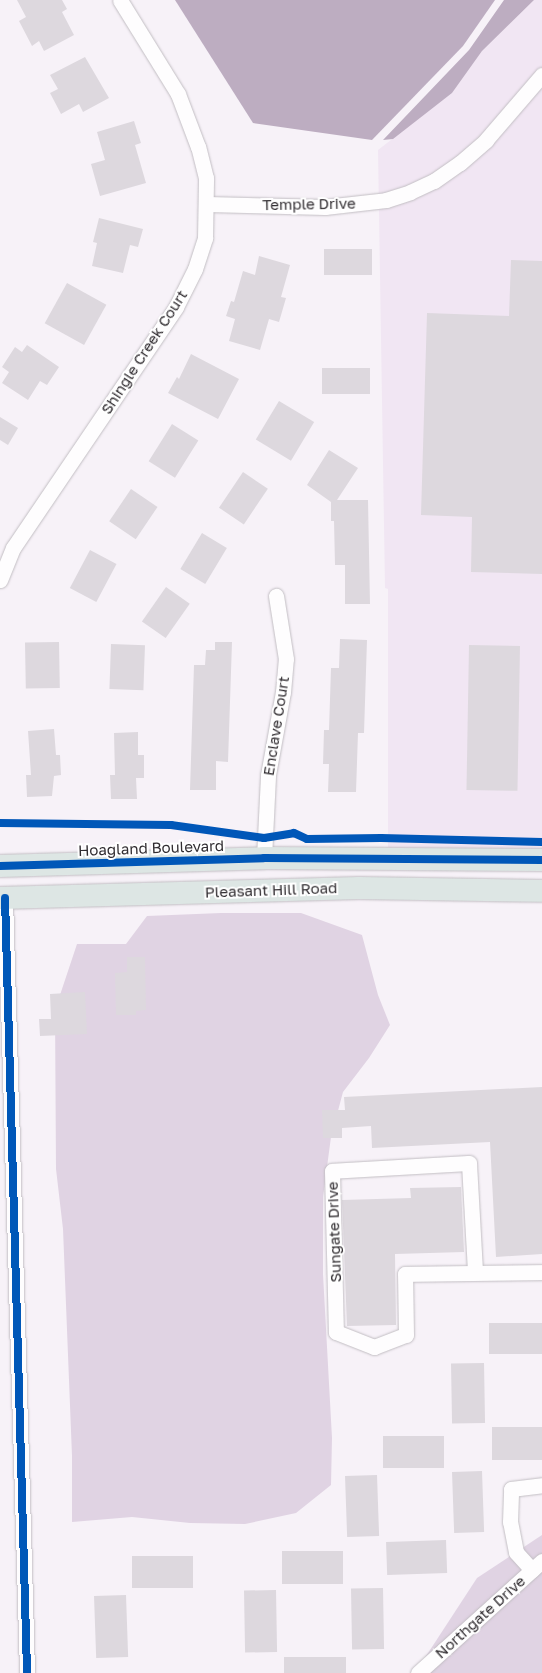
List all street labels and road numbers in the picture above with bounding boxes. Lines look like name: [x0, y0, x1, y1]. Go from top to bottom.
street label: Temple Drive: [262, 194, 356, 214]
street label: Shingle Creek Court: [97, 287, 191, 417]
street label: Enclave Court: [259, 675, 293, 777]
street label: Hoagland Boulevard: [78, 836, 224, 860]
street label: Pleasant Hill Road: [205, 879, 337, 901]
street label: Sungate Drive: [323, 1181, 345, 1283]
street label: Northgate Drive: [431, 1572, 529, 1662]

